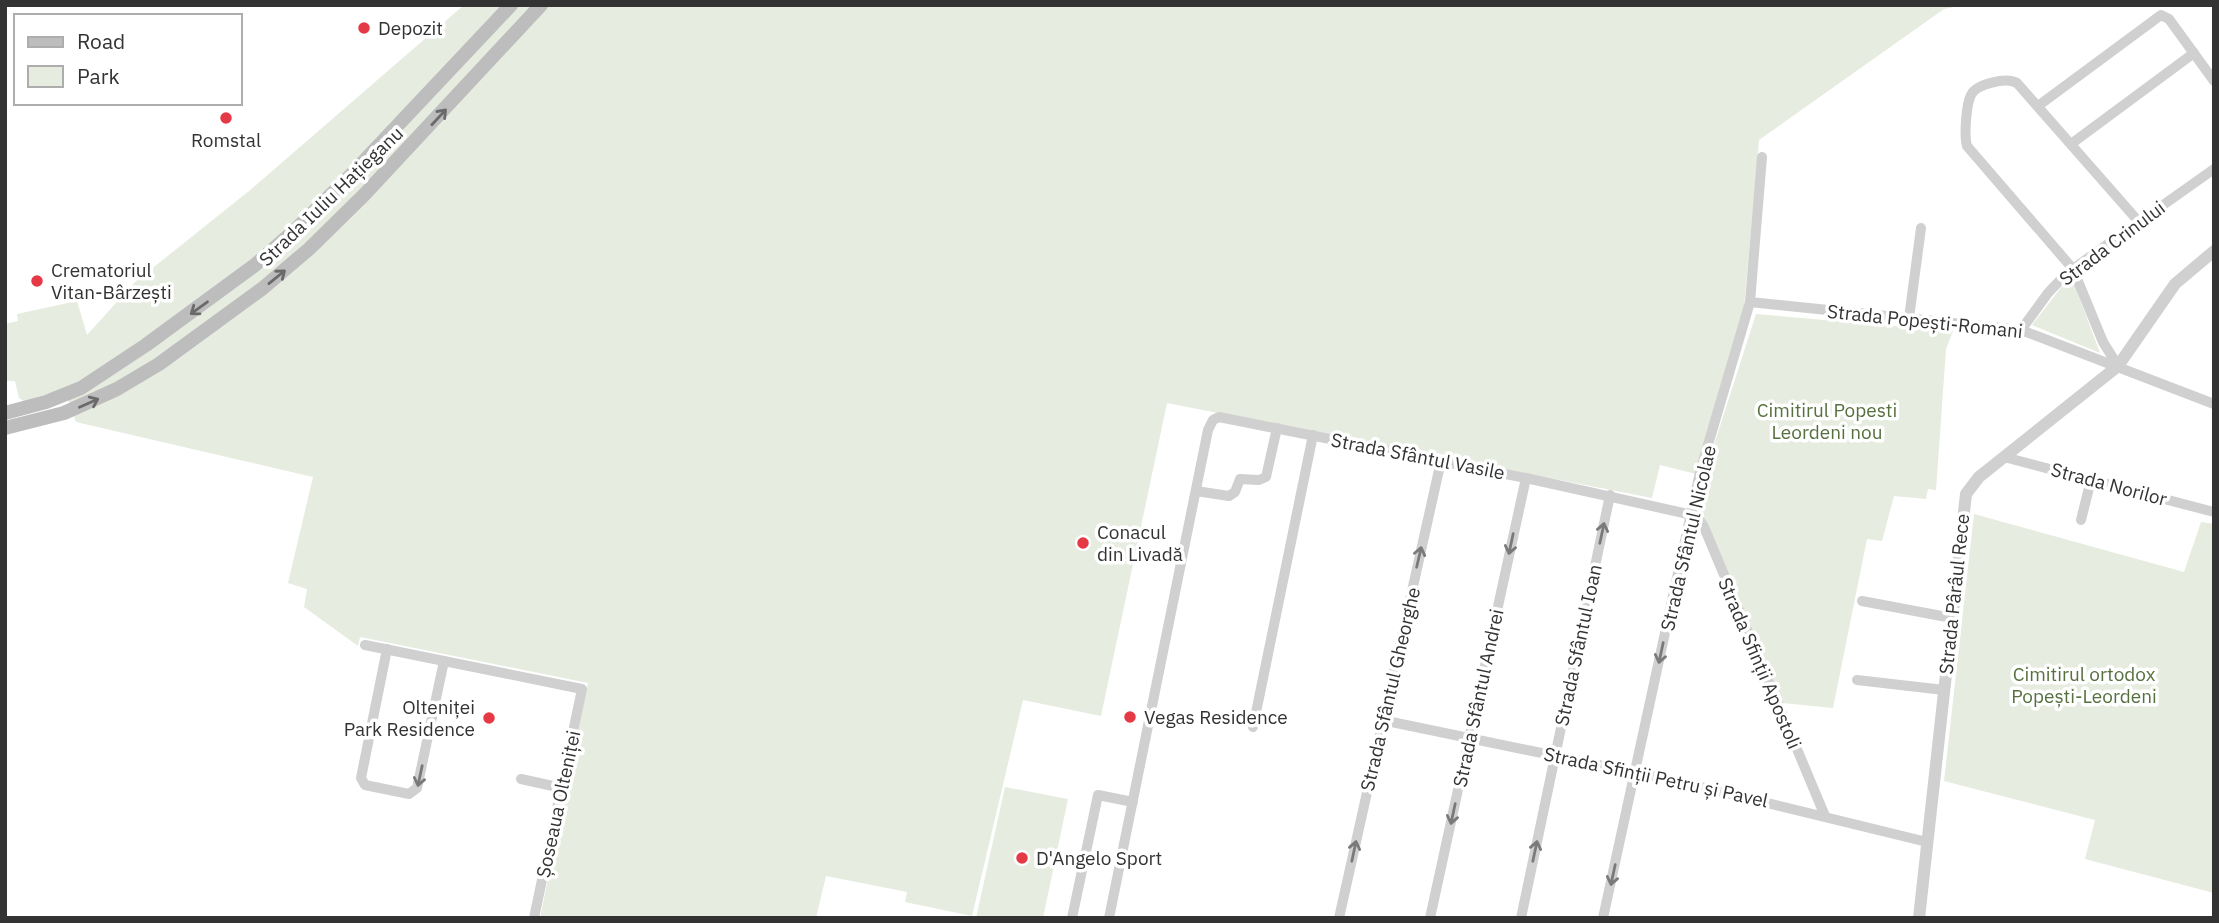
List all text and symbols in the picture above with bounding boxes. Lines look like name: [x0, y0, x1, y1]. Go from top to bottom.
legend: [14, 14, 242, 105]
place label: Depozit: [378, 16, 443, 40]
marker: Depozit: [356, 20, 372, 36]
text: Road: [77, 27, 125, 55]
text: Park: [77, 62, 120, 90]
one-way arrow: [430, 109, 447, 126]
marker: Romstal: [218, 110, 234, 126]
street label: Strada Iuliu Hațieganu: [254, 121, 408, 271]
place label: Romstal: [191, 128, 261, 152]
street label: Strada Crinului: [2054, 195, 2170, 291]
place label: Crematoriul Vitan-Bârzești: [51, 258, 172, 304]
one-way arrow: [268, 269, 286, 284]
marker: Crematoriul Vitan-Bârzești: [29, 273, 45, 289]
street label: Strada Popești-Romani: [1826, 299, 2024, 343]
one-way arrow: [190, 300, 209, 315]
one-way arrow: [77, 396, 99, 409]
park label: Cimitirul Popesti Leordeni nou: [1757, 398, 1897, 444]
street label: Strada Sfântul Vasile: [1329, 427, 1507, 485]
street label: Strada Sfântul Nicolae: [1655, 443, 1721, 633]
street label: Strada Norilor: [2048, 457, 2170, 511]
street label: Strada Pârâul Rece: [1934, 512, 1974, 676]
place label: Conacul din Livadă: [1097, 520, 1183, 566]
one-way arrow: [1597, 522, 1610, 544]
one-way arrow: [1504, 532, 1518, 555]
marker: Conacul din Livadă: [1075, 535, 1091, 551]
one-way arrow: [1413, 546, 1426, 569]
street label: Strada Sfântul Ioan: [1549, 562, 1607, 728]
street label: Strada Sfinții Apostoli: [1713, 574, 1807, 752]
street label: Strada Sfântul Gheorghe: [1355, 585, 1425, 793]
street label: Strada Sfântul Andrei: [1447, 607, 1509, 789]
one-way arrow: [1654, 641, 1667, 663]
park label: Cimitirul ortodox Popești-Leordeni: [2011, 662, 2157, 708]
place label: Olteniței Park Residence: [344, 695, 475, 741]
place label: Vegas Residence: [1144, 705, 1288, 729]
marker: Vegas Residence: [1122, 709, 1138, 725]
marker: Olteniței Park Residence: [481, 710, 497, 726]
street label: Șoseaua Olteniței: [531, 728, 585, 880]
street label: Strada Sfinții Petru și Pavel: [1542, 741, 1770, 813]
one-way arrow: [412, 764, 426, 787]
one-way arrow: [1445, 802, 1459, 825]
one-way arrow: [1347, 840, 1361, 863]
one-way arrow: [1528, 840, 1542, 863]
place label: D'Angelo Sport: [1036, 846, 1162, 870]
marker: D'Angelo Sport: [1014, 850, 1030, 866]
one-way arrow: [1606, 863, 1619, 886]

